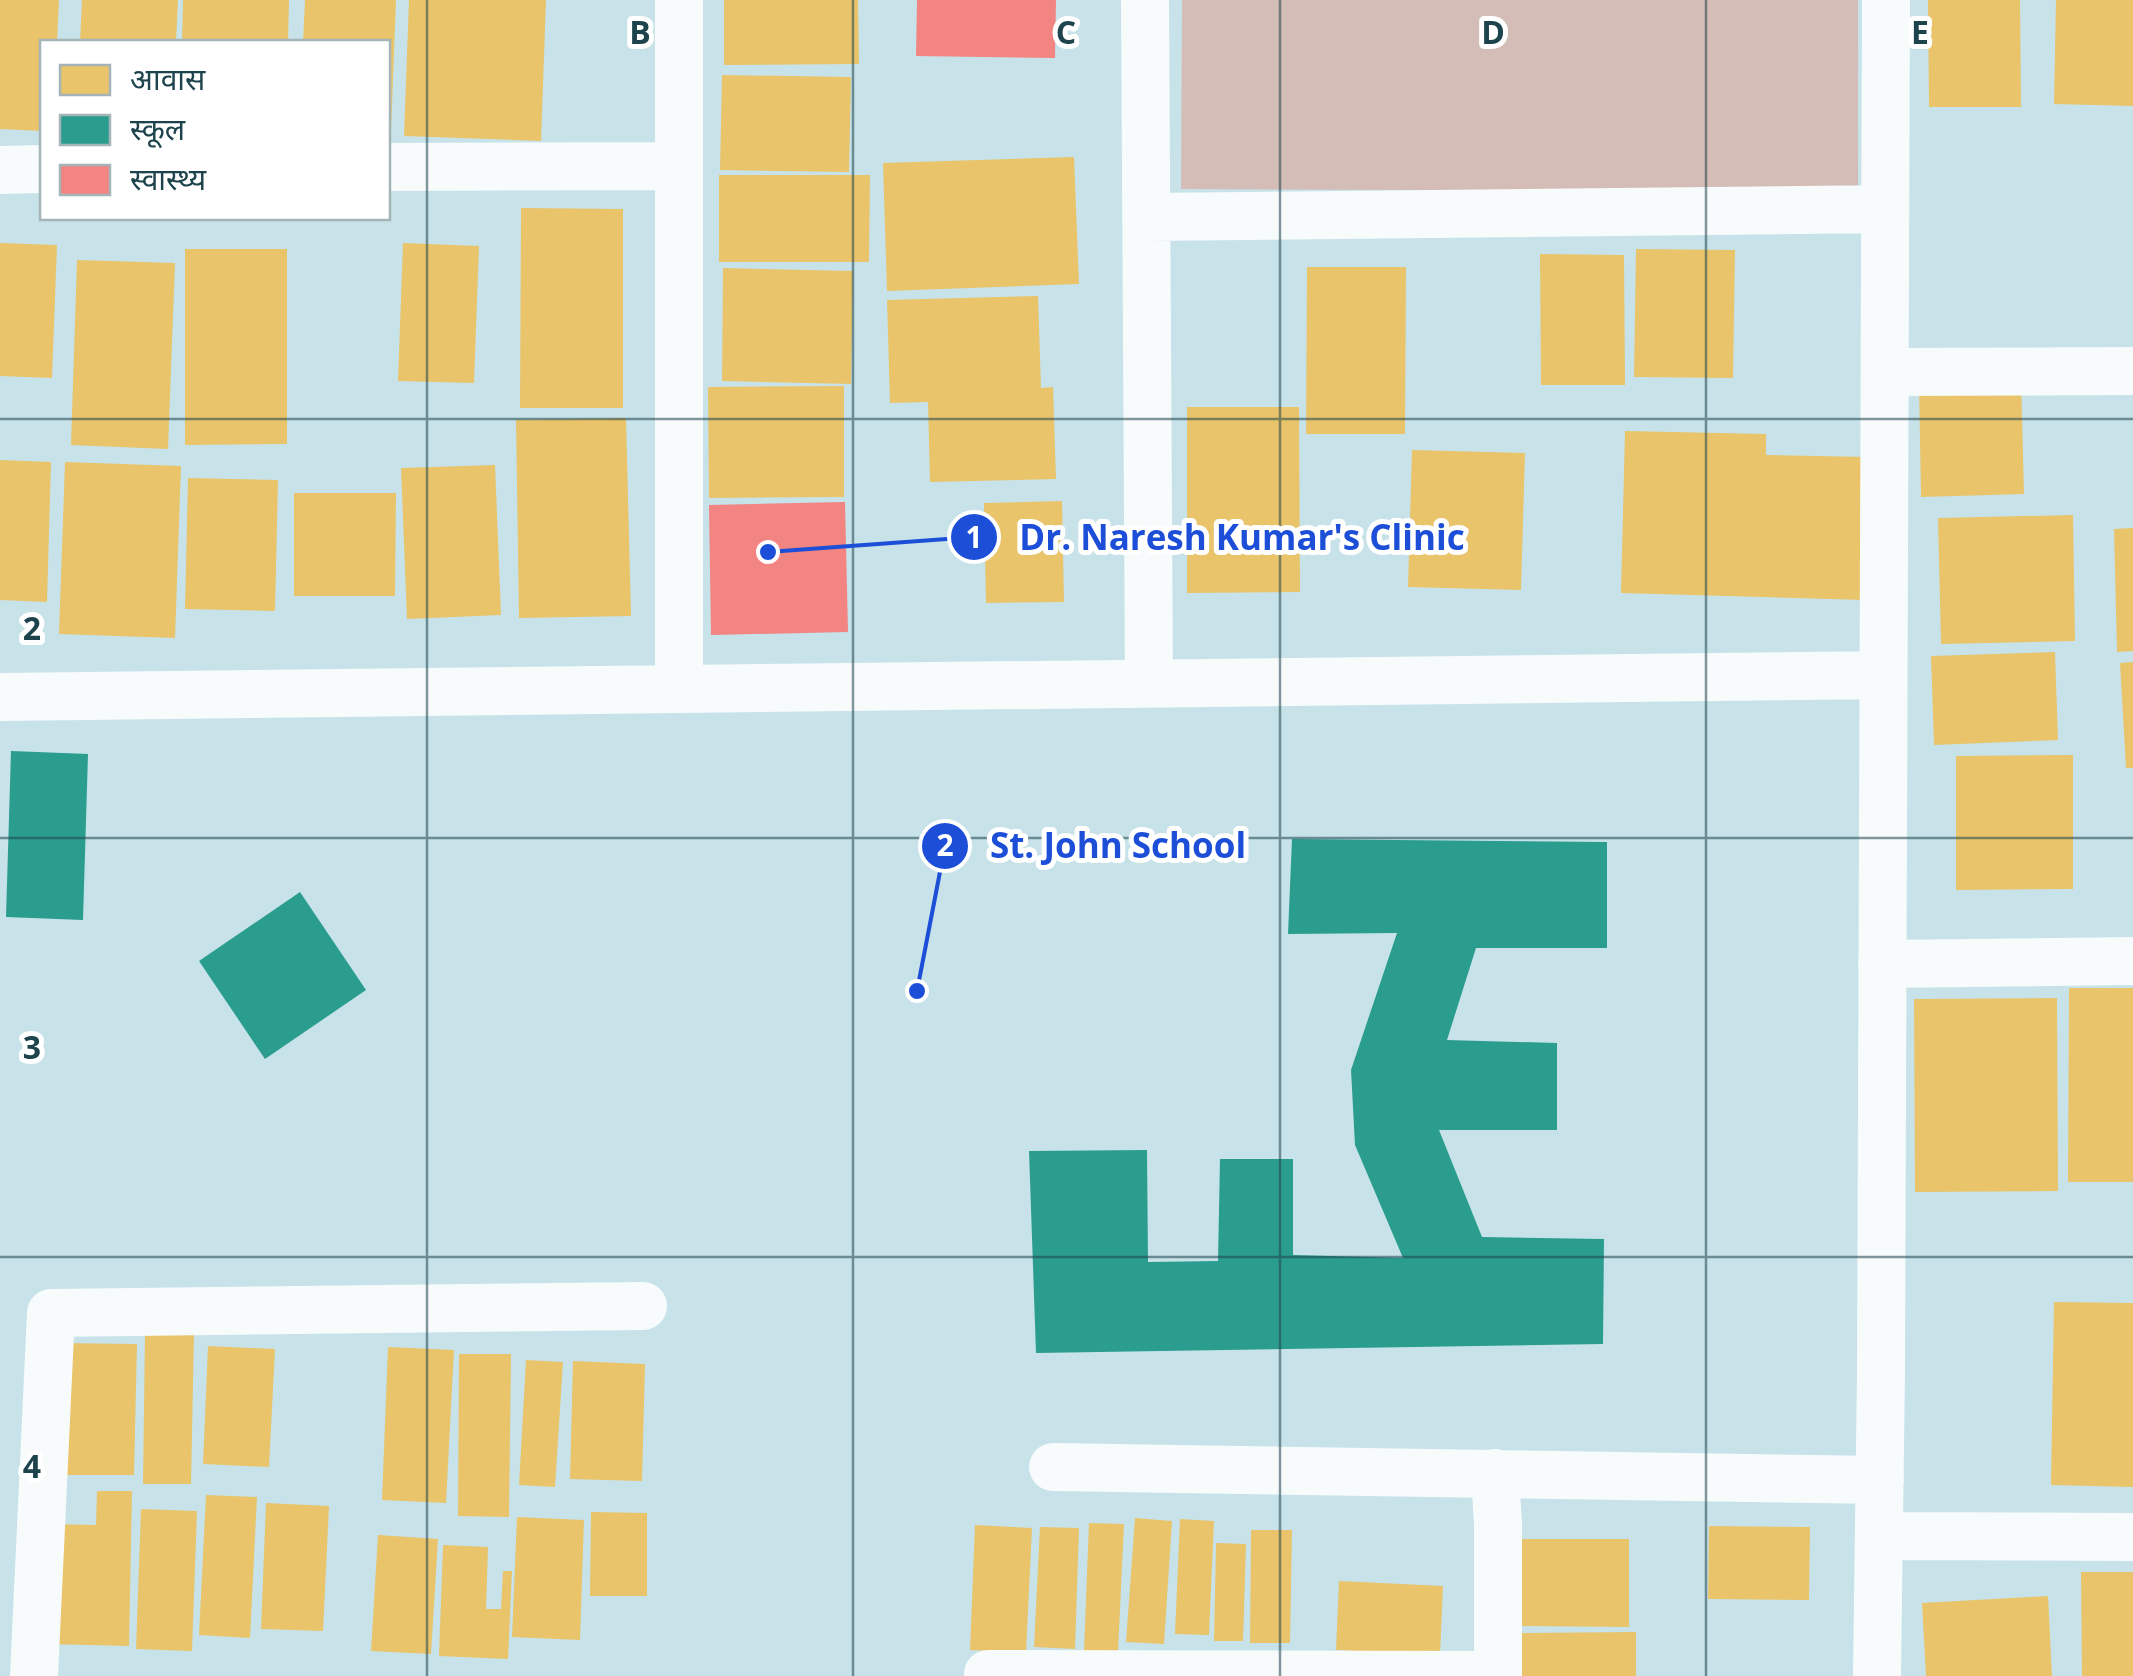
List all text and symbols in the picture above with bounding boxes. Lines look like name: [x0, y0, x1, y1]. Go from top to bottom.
text: B: [629, 10, 651, 53]
text: C: [1056, 10, 1076, 53]
text: D: [1481, 10, 1505, 53]
text: E: [1911, 10, 1929, 53]
legend: [40, 40, 390, 220]
text: आवास: [130, 58, 206, 99]
text: स्कूल: [130, 108, 186, 149]
text: स्वास्थ्य: [130, 158, 207, 199]
callout: Dr. Naresh Kumar's Clinic: [949, 505, 1485, 570]
text: Dr. Naresh Kumar's Clinic: [1019, 513, 1465, 560]
text: 1: [965, 516, 983, 557]
text: 2: [23, 606, 41, 649]
callout: St. John School: [920, 813, 1266, 878]
text: St. John School: [990, 821, 1246, 868]
text: 2: [936, 824, 954, 865]
text: 3: [23, 1025, 41, 1068]
text: 4: [23, 1444, 41, 1487]

